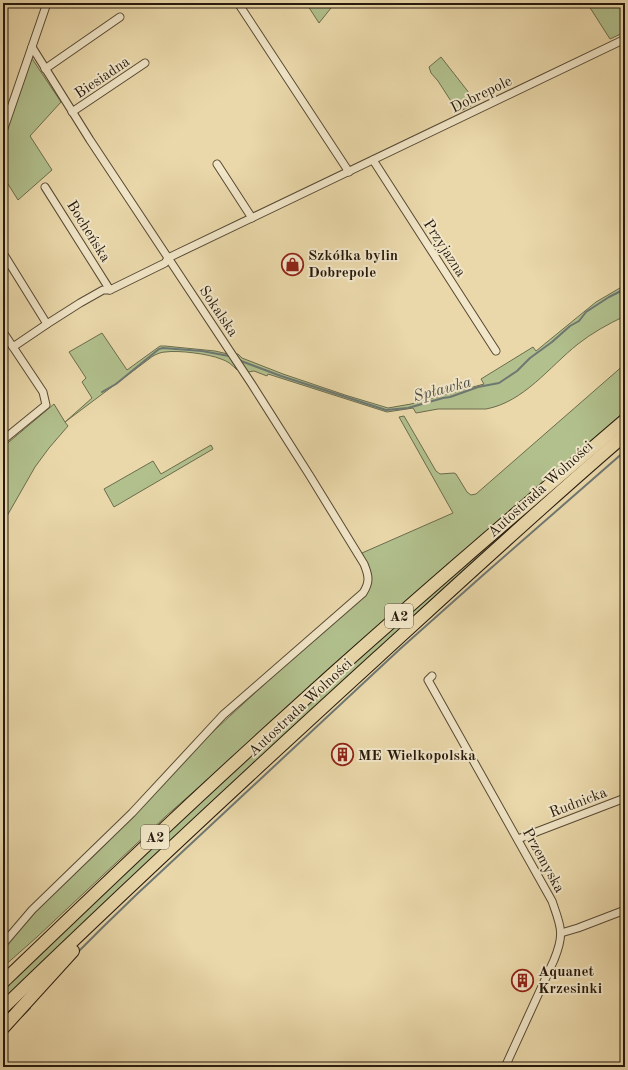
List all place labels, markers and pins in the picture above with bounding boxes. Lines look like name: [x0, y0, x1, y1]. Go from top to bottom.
place label: Szkółka bylin Dobrepole: [308, 249, 398, 281]
shop icon: Szkółka bylin Dobrepole: [280, 251, 306, 277]
building icon: ME Wielkopolska: [330, 742, 356, 768]
place label: ME Wielkopolska: [358, 749, 476, 764]
place label: Aquanet Krzesinki: [538, 965, 602, 997]
building icon: Aquanet Krzesinki: [510, 967, 536, 993]

